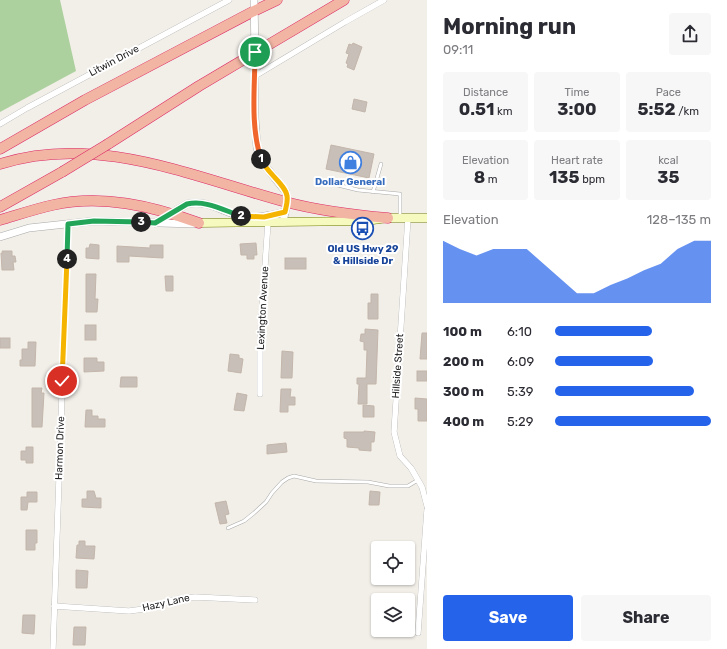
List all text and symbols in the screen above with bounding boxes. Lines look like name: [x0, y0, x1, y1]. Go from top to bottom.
text: Morning run: [443, 13, 576, 40]
button: share: [669, 13, 711, 55]
pin: [238, 35, 272, 69]
icon: arrive: [244, 41, 266, 63]
text: 09:11: [443, 42, 473, 57]
street label: Litwin Drive: [87, 43, 141, 79]
text: Distance: [463, 86, 508, 99]
text: Time: [565, 86, 589, 99]
text: Pace: [656, 86, 681, 99]
text: 0.51: [459, 99, 494, 119]
text: 3:00: [557, 99, 597, 119]
text: 5:52: [638, 99, 676, 119]
text: km: [494, 105, 513, 118]
text: /km: [676, 105, 699, 118]
pin: 1: [251, 149, 271, 169]
shop icon: Dollar General: [337, 149, 363, 175]
text: 1: [258, 152, 264, 165]
text: Elevation: [462, 154, 509, 167]
text: Heart rate: [551, 154, 603, 167]
text: kcal: [658, 154, 678, 167]
text: 8: [474, 167, 485, 187]
text: 135: [549, 167, 580, 187]
text: 35: [657, 167, 679, 187]
text: m: [485, 173, 498, 186]
text: bpm: [580, 173, 605, 186]
place label: Dollar General: [315, 176, 385, 188]
pin: 2: [231, 206, 251, 226]
text: 2: [237, 209, 245, 222]
pin: 3: [131, 212, 151, 232]
text: Elevation: [443, 212, 499, 227]
text: 128–135 m: [647, 212, 711, 227]
text: 3: [137, 215, 145, 228]
bus stop icon: Old US Hwy 29 & Hillside Dr: [350, 216, 376, 242]
place label: Old US Hwy 29 & Hillside Dr: [327, 243, 399, 267]
pin: 4: [57, 249, 77, 269]
text: 4: [63, 252, 71, 265]
street label: Lexington Avenue: [255, 265, 271, 350]
text: 100 m: [443, 324, 482, 339]
text: 6:10: [507, 324, 532, 339]
street label: Hillside Street: [390, 333, 406, 399]
text: 200 m: [443, 354, 484, 369]
text: 6:09: [507, 354, 534, 369]
pin: [45, 364, 79, 398]
icon: check: [51, 370, 73, 392]
text: 300 m: [443, 384, 484, 399]
text: 5:39: [507, 384, 534, 399]
text: 400 m: [443, 414, 484, 429]
text: 5:29: [507, 414, 533, 429]
street label: Harmon Drive: [53, 416, 67, 480]
map controls: [371, 541, 415, 637]
button: locate: [371, 541, 415, 585]
street label: Hazy Lane: [141, 592, 191, 614]
button: layers: [371, 593, 415, 637]
button: Save: [443, 595, 573, 641]
button: Share: [581, 595, 711, 641]

